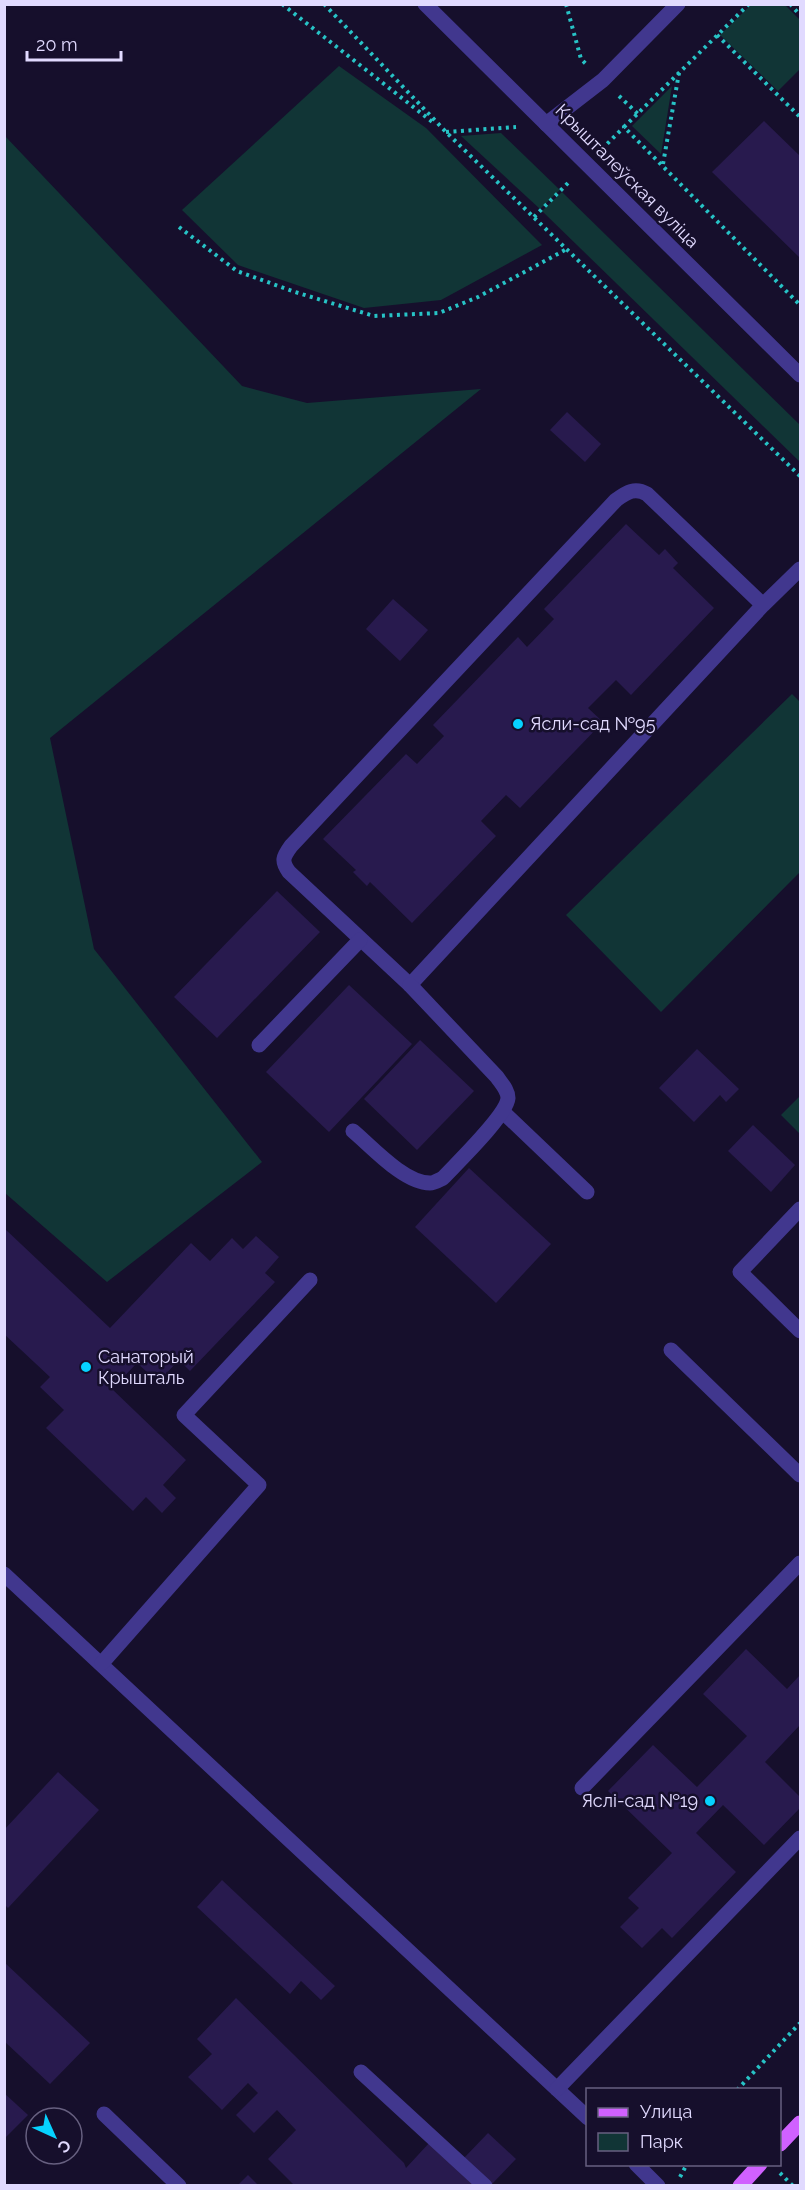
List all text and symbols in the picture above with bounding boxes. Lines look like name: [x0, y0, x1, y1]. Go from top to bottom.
scale bar: [27, 24, 122, 62]
text: 20 m: [36, 34, 78, 55]
street label: Крышталеўская вуліца: [551, 100, 703, 252]
place label: Ясли-сад №95: [530, 713, 656, 734]
marker: Ясли-сад №95: [511, 717, 525, 731]
place label: Санаторый Крышталь: [98, 1346, 194, 1388]
marker: Санаторый Крышталь: [79, 1360, 93, 1374]
place label: Яслі-сад №19: [581, 1790, 698, 1811]
marker: Яслі-сад №19: [703, 1794, 717, 1808]
legend: [586, 2088, 781, 2166]
text: Улица: [640, 2101, 692, 2122]
north arrow: [24, 2106, 84, 2166]
text: Парк: [640, 2131, 683, 2152]
text: С: [54, 2136, 75, 2157]

